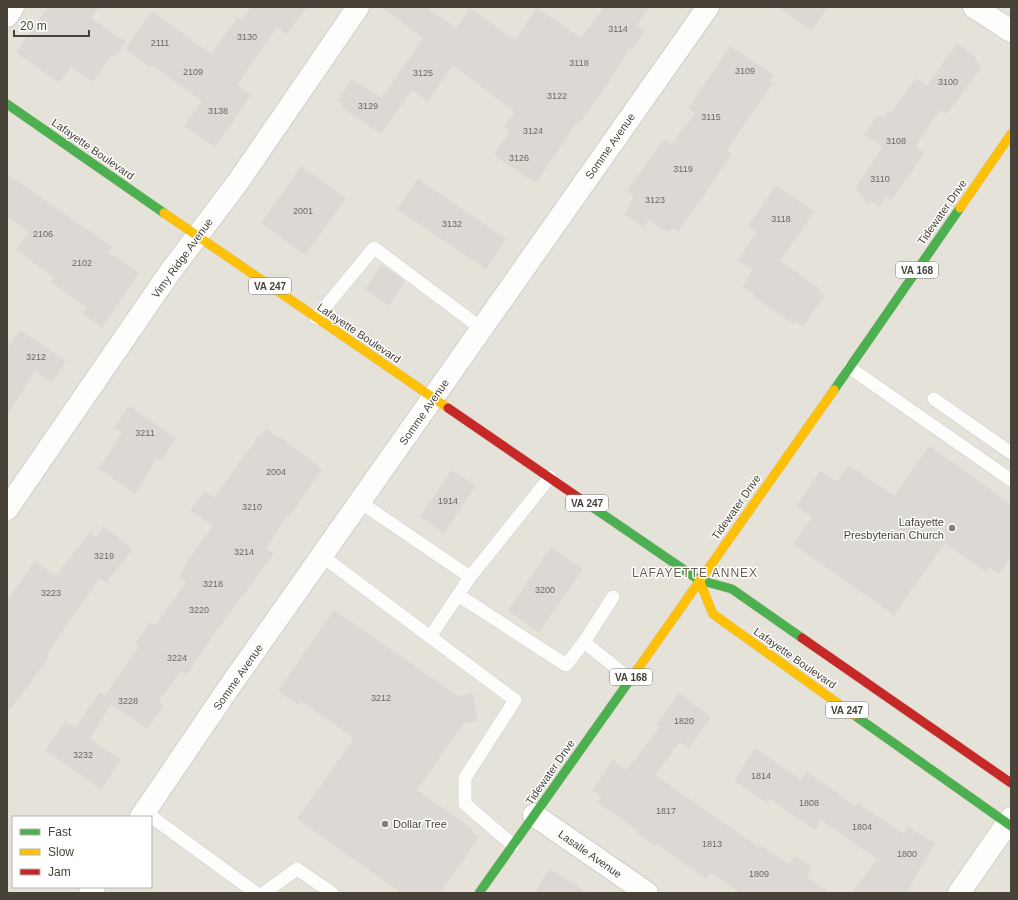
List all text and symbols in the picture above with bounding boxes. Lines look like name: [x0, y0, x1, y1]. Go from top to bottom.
scale bar: [14, 12, 89, 38]
text: 20 m: [20, 19, 47, 33]
house number: 3114: [608, 24, 628, 34]
house number: 3130: [237, 32, 257, 42]
house number: 2111: [151, 38, 169, 48]
house number: 3118: [569, 58, 589, 68]
house number: 3109: [735, 66, 755, 76]
house number: 2109: [183, 67, 203, 77]
house number: 3125: [413, 68, 433, 78]
house number: 3100: [938, 77, 958, 87]
house number: 3122: [547, 91, 567, 101]
house number: 3129: [358, 101, 378, 111]
house number: 3138: [208, 106, 228, 116]
street label: Somme Avenue: [583, 111, 637, 181]
house number: 3115: [701, 112, 721, 122]
street label: Lafayette Boulevard: [49, 116, 137, 182]
house number: 3124: [523, 126, 543, 136]
house number: 3108: [886, 136, 906, 146]
house number: 3126: [509, 153, 529, 163]
house number: 3119: [673, 164, 693, 174]
house number: 3110: [870, 174, 890, 184]
street label: Tidewater Drive: [915, 177, 969, 247]
house number: 3123: [645, 195, 665, 205]
house number: 2001: [293, 206, 313, 216]
house number: 3118: [771, 214, 791, 224]
street label: Vimy Ridge Avenue: [149, 216, 215, 300]
house number: 3132: [442, 219, 462, 229]
house number: 2106: [33, 229, 53, 239]
house number: 2102: [72, 258, 92, 268]
road number: VA 168: [896, 262, 938, 278]
road number: VA 247: [249, 278, 291, 294]
street label: Lafayette Boulevard: [315, 301, 403, 365]
house number: 3212: [26, 352, 46, 362]
street label: Somme Avenue: [397, 377, 451, 447]
house number: 3211: [135, 428, 155, 438]
house number: 2004: [266, 467, 286, 477]
street label: Tidewater Drive: [709, 472, 763, 542]
road number: VA 247: [566, 495, 608, 511]
house number: 1914: [438, 496, 458, 506]
house number: 3210: [242, 502, 262, 512]
place label: Lafayette Presbyterian Church: [844, 516, 944, 541]
marker: Lafayette Presbyterian Church: [947, 523, 957, 533]
house number: 3214: [234, 547, 254, 557]
house number: 3219: [94, 551, 114, 561]
district label: LAFAYETTE ANNEX: [632, 566, 758, 580]
house number: 3218: [203, 579, 223, 589]
house number: 3200: [535, 585, 555, 595]
house number: 3223: [41, 588, 61, 598]
house number: 3220: [189, 605, 209, 615]
street label: Lafayette Boulevard: [751, 625, 839, 691]
street label: Somme Avenue: [211, 642, 265, 712]
house number: 3224: [167, 653, 187, 663]
road number: VA 168: [610, 669, 652, 685]
house number: 3212: [371, 693, 391, 703]
house number: 3228: [118, 696, 138, 706]
road number: VA 247: [826, 702, 868, 718]
house number: 1820: [674, 716, 694, 726]
street label: Tidewater Drive: [523, 737, 577, 807]
house number: 3232: [73, 750, 93, 760]
house number: 1814: [751, 771, 771, 781]
house number: 1808: [799, 798, 819, 808]
house number: 1817: [656, 806, 676, 816]
legend: [12, 816, 152, 888]
place label: Dollar Tree: [393, 818, 447, 830]
marker: Dollar Tree: [380, 819, 390, 829]
house number: 1804: [852, 822, 872, 832]
text: Fast: [48, 825, 72, 839]
street label: Lasalle Avenue: [556, 828, 624, 880]
house number: 1813: [702, 839, 722, 849]
text: Slow: [48, 845, 74, 859]
house number: 1800: [897, 849, 917, 859]
text: Jam: [48, 865, 71, 879]
house number: 1809: [749, 869, 769, 879]

